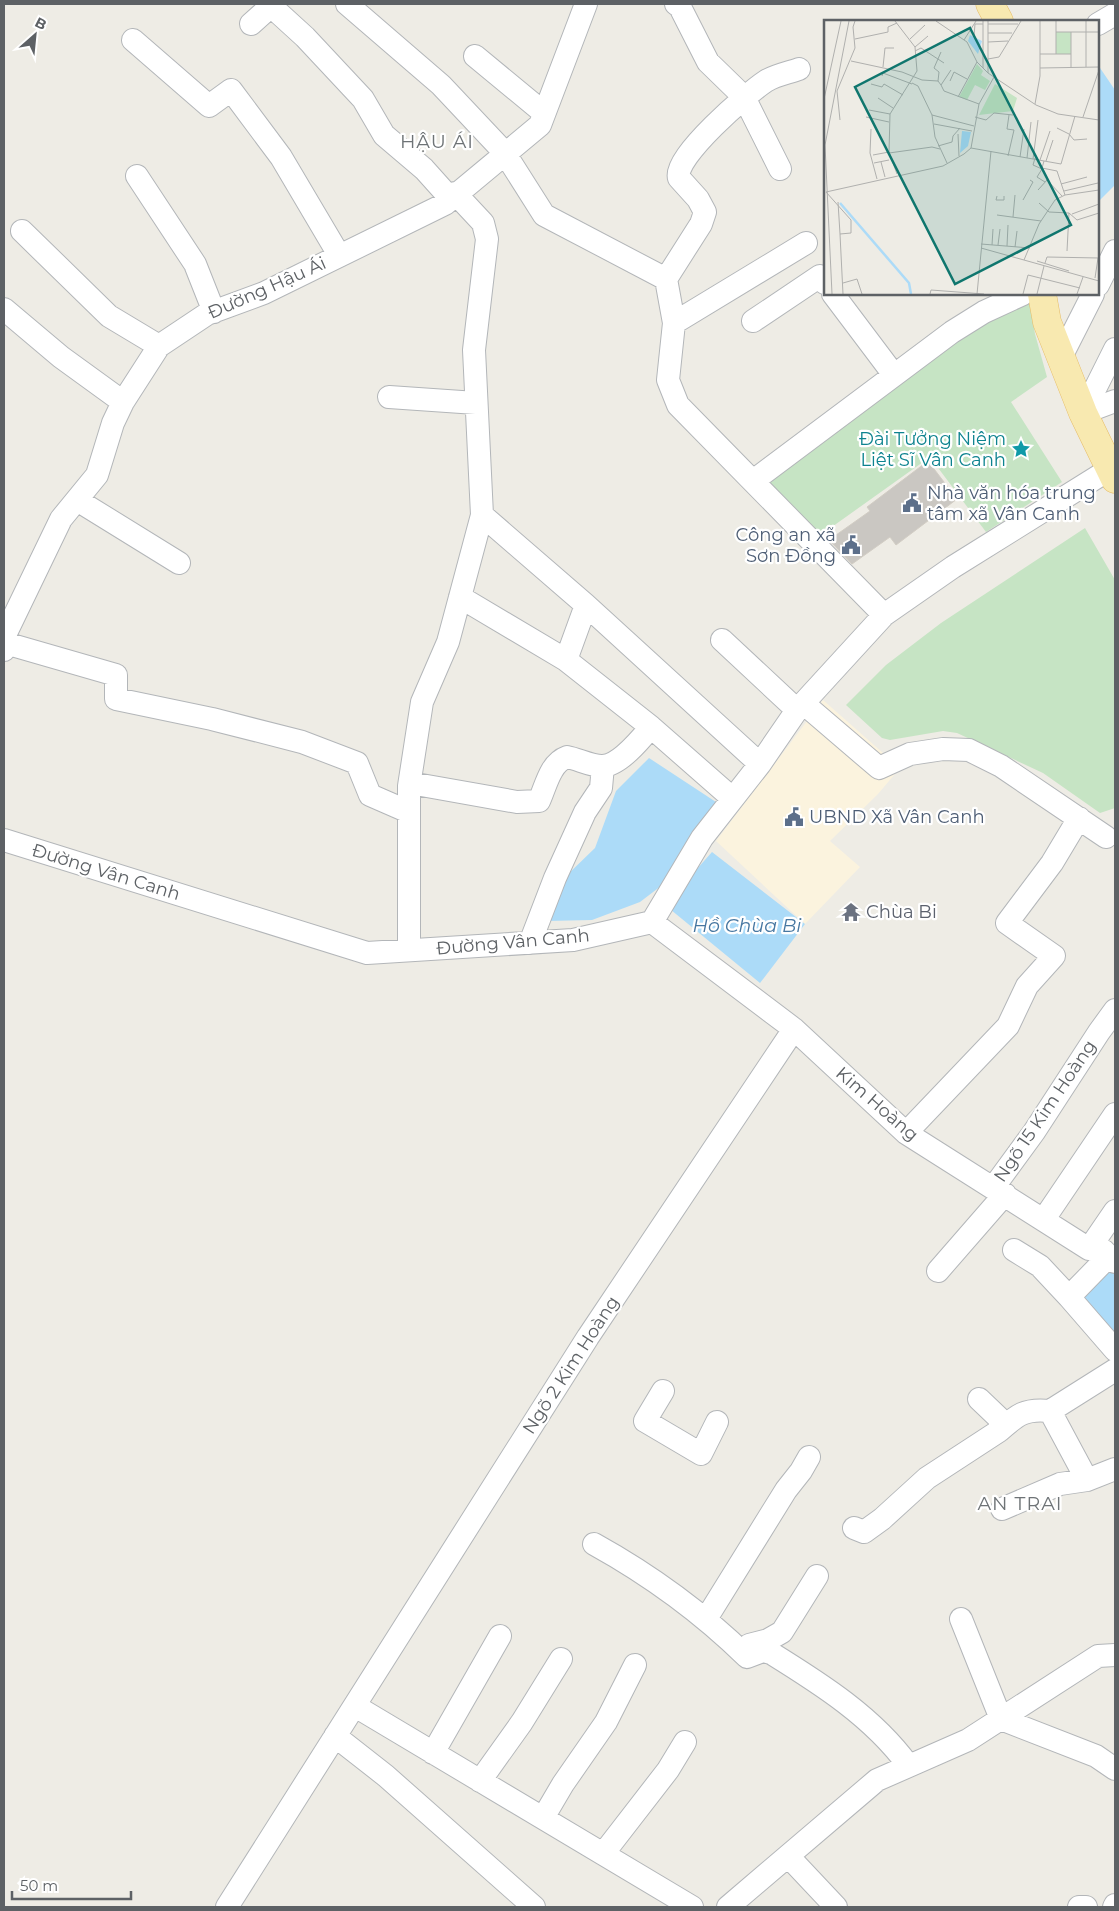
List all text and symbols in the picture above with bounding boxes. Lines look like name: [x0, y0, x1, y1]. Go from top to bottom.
north arrow: [10, 10, 60, 60]
text: B: [32, 13, 50, 34]
inset map: [824, 20, 1099, 295]
district label: HẬU ÁI: [400, 130, 474, 153]
street label: Đường Hậu Ái: [204, 252, 330, 324]
place label: Đài Tưởng Niệm Liệt Sĩ Vân Canh: [859, 428, 1006, 471]
place icon: Đài Tưởng Niệm Liệt Sĩ Vân Canh: [1010, 438, 1032, 460]
place label: Nhà văn hóa trung tâm xã Vân Canh: [927, 482, 1096, 525]
public building icon: Nhà văn hóa trung tâm xã Vân Canh: [901, 492, 923, 514]
place label: Công an xã Sơn Đồng: [736, 524, 836, 567]
public building icon: Công an xã Sơn Đồng: [840, 534, 862, 556]
public building icon: UBND Xã Vân Canh: [783, 806, 805, 828]
place label: UBND Xã Vân Canh: [809, 806, 985, 828]
street label: Đường Vân Canh: [29, 839, 183, 905]
temple icon: Chùa Bi: [840, 901, 862, 923]
place label: Chùa Bi: [866, 901, 937, 923]
water label: Hồ Chùa Bi: [693, 914, 802, 937]
street label: Đường Vân Canh: [435, 924, 591, 960]
street label: Ngõ 15 Kim Hoàng: [989, 1036, 1101, 1186]
street label: Kim Hoàng: [831, 1062, 923, 1146]
street label: Ngõ 2 Kim Hoàng: [518, 1292, 624, 1438]
district label: AN TRAI: [977, 1492, 1063, 1515]
scale bar: [12, 1868, 131, 1900]
text: 50 m: [20, 1876, 58, 1895]

